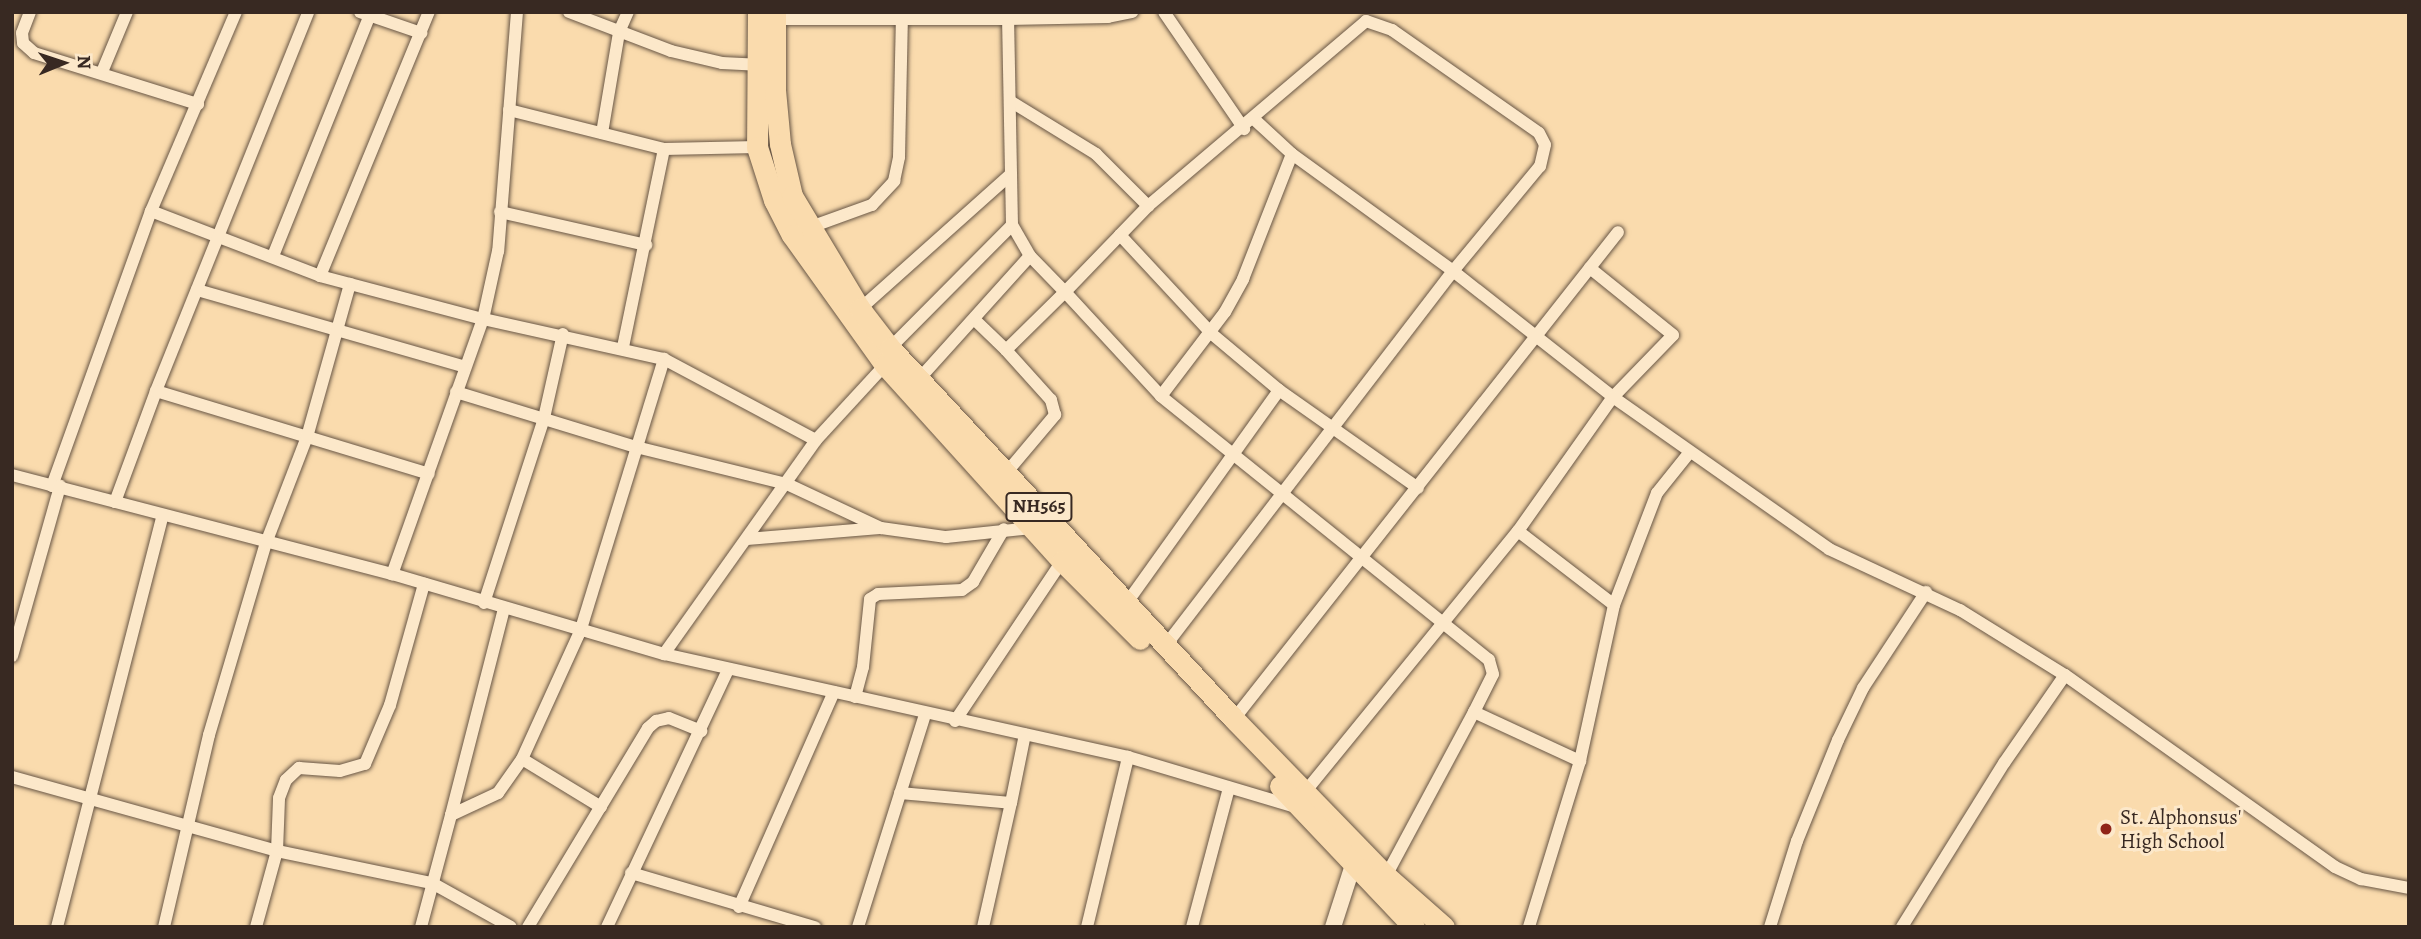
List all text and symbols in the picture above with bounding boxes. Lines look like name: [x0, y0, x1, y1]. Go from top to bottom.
north arrow: [28, 28, 98, 98]
text: N: [71, 55, 97, 70]
road number: NH565: [1004, 492, 1074, 522]
place label: St. Alphonsus' High School: [2120, 804, 2242, 854]
marker: St. Alphonsus' High School: [2098, 821, 2114, 837]

